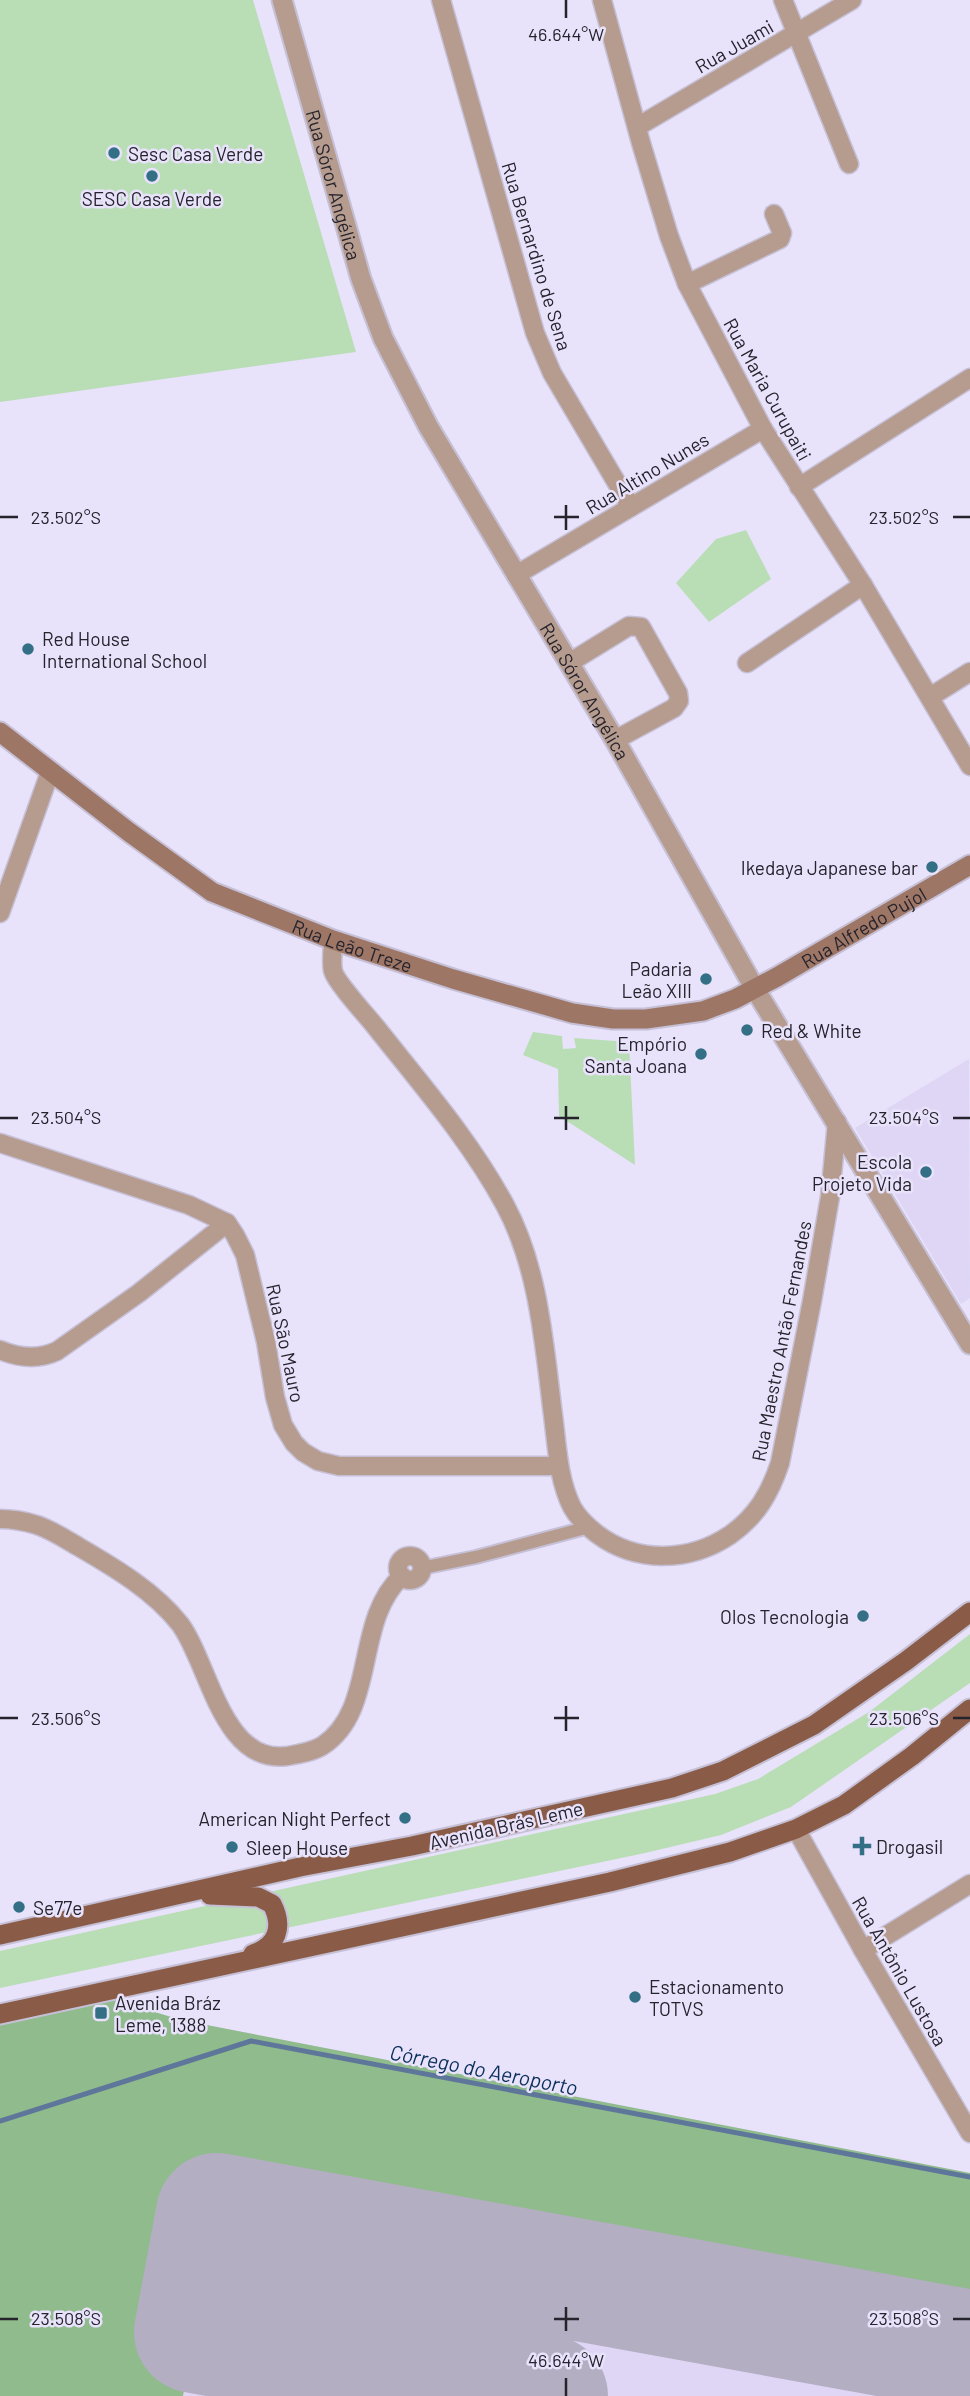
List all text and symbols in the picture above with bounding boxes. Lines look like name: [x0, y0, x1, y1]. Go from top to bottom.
street label: Rua Juami: [691, 14, 777, 78]
text: 46.644°W: [528, 23, 604, 45]
street label: Rua Sóror Angélica: [302, 107, 367, 263]
place label: Sesc Casa Verde: [128, 142, 263, 165]
marker: Sesc Casa Verde: [106, 145, 122, 161]
street label: Rua Bernardino de Sena: [497, 159, 577, 353]
marker: SESC Casa Verde: [144, 168, 160, 184]
place label: SESC Casa Verde: [82, 187, 222, 210]
street label: Rua Maria Curupaiti: [719, 314, 817, 464]
street label: Rua Altino Nunes: [581, 427, 713, 519]
text: 23.502°S: [31, 506, 101, 528]
text: 23.502°S: [869, 506, 939, 528]
street label: Rua Sóror Angélica: [536, 618, 635, 764]
place label: Red House International School: [42, 627, 207, 672]
marker: Red House International School: [20, 641, 36, 657]
place label: Ikedaya Japanese bar: [741, 856, 918, 879]
marker: Ikedaya Japanese bar: [924, 859, 940, 875]
street label: Rua Alfredo Pujol: [797, 882, 930, 972]
street label: Rua Leão Treze: [289, 914, 415, 977]
place label: Padaria Leão XIII: [622, 957, 692, 1002]
marker: Padaria Leão XIII: [698, 971, 714, 987]
place label: Red & White: [761, 1019, 862, 1042]
marker: Red & White: [739, 1022, 755, 1038]
place label: Empório Santa Joana: [585, 1032, 687, 1077]
marker: Empório Santa Joana: [693, 1046, 709, 1062]
text: 23.504°S: [31, 1106, 101, 1128]
text: 23.504°S: [869, 1106, 939, 1128]
place label: Escola Projeto Vida: [812, 1150, 912, 1195]
marker: Escola Projeto Vida: [918, 1164, 934, 1180]
street label: Rua Maestro Antão Fernandes: [746, 1219, 816, 1463]
street label: Rua São Mauro: [262, 1282, 310, 1404]
place label: Olos Tecnologia: [720, 1605, 849, 1628]
marker: Olos Tecnologia: [855, 1608, 871, 1624]
text: 23.506°S: [31, 1707, 101, 1729]
text: 23.506°S: [869, 1707, 939, 1729]
street label: Avenida Brás Leme: [427, 1796, 585, 1854]
place label: American Night Perfect: [199, 1807, 391, 1830]
marker: American Night Perfect: [397, 1810, 413, 1826]
place label: Drogasil: [876, 1835, 943, 1858]
place label: Sleep House: [246, 1836, 348, 1859]
marker: Drogasil: [854, 1838, 870, 1854]
marker: Sleep House: [224, 1839, 240, 1855]
street label: Rua Antônio Lustosa: [848, 1892, 952, 2050]
place label: Se77e: [33, 1896, 82, 1919]
marker: Se77e: [11, 1899, 27, 1915]
place label: Estacionamento TOTVS: [649, 1975, 784, 2020]
marker: Estacionamento TOTVS: [627, 1989, 643, 2005]
place label: Avenida Bráz Leme, 1388: [115, 1991, 221, 2036]
marker: Avenida Bráz Leme, 1388: [93, 2005, 109, 2021]
water label: Córrego do Aeroporto: [388, 2039, 580, 2099]
text: 23.508°S: [31, 2307, 101, 2329]
text: 23.508°S: [869, 2307, 939, 2329]
text: 46.644°W: [528, 2349, 604, 2371]

